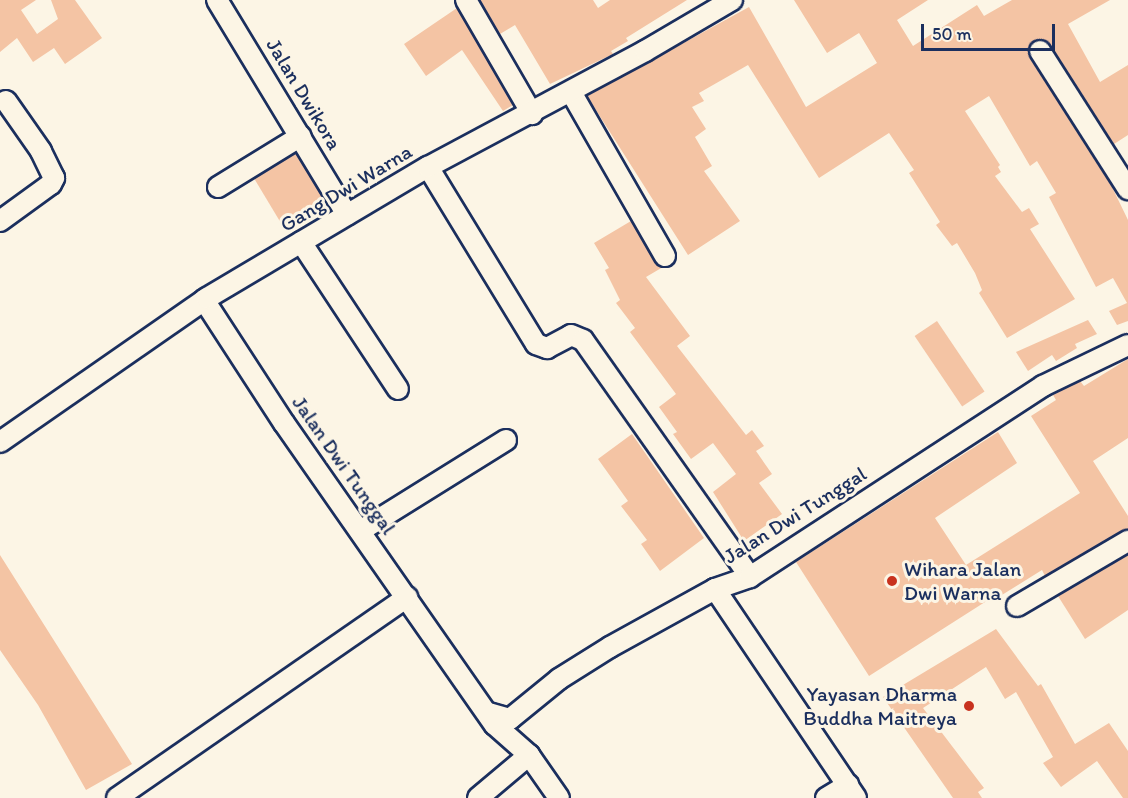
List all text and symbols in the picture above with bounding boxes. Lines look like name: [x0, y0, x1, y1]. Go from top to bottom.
scale bar: [924, 12, 1058, 50]
text: 50 m: [932, 23, 972, 45]
street label: Jalan Dwikora: [260, 33, 348, 155]
street label: Gang Dwi Warna: [276, 139, 416, 237]
street label: Jalan Dwi Tunggal: [287, 391, 401, 539]
street label: Jalan Dwi Tunggal: [719, 461, 871, 569]
place label: Wihara Jalan Dwi Warna: [904, 556, 1021, 606]
marker: Wihara Jalan Dwi Warna: [885, 574, 899, 588]
place label: Yayasan Dharma Buddha Maitreya: [803, 681, 957, 731]
marker: Yayasan Dharma Buddha Maitreya: [962, 699, 976, 713]

